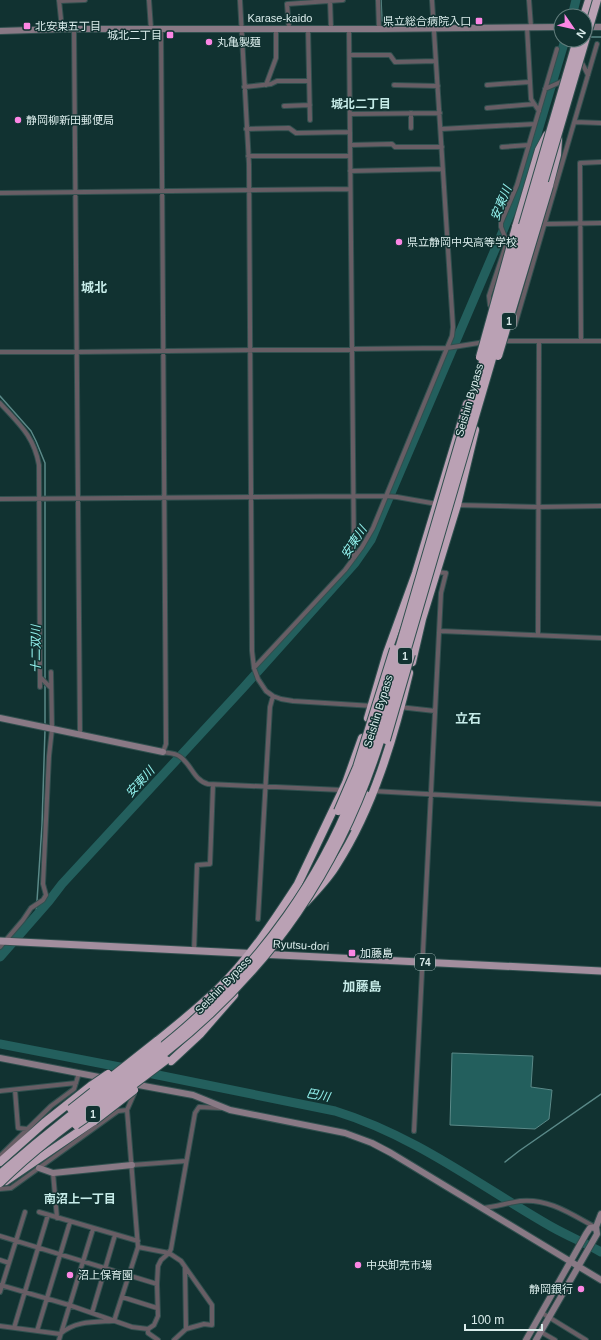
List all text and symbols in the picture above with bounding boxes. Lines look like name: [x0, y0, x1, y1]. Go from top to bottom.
north arrow: [553, 8, 593, 48]
street label: Karase-kaido: [248, 12, 312, 24]
place label: 県立総合病院入口: [383, 15, 471, 27]
marker: 県立総合病院入口: [474, 16, 484, 26]
place label: 北安東五丁目: [35, 20, 101, 32]
marker: 北安東五丁目: [22, 21, 32, 31]
text: N: [574, 27, 588, 40]
place label: 城北二丁目: [107, 29, 162, 41]
marker: 城北二丁目: [165, 30, 175, 40]
place label: 丸亀製麺: [217, 36, 261, 48]
marker: 丸亀製麺: [204, 37, 214, 47]
district label: 城北二丁目: [331, 97, 391, 111]
place label: 静岡柳新田郵便局: [26, 114, 114, 126]
marker: 静岡柳新田郵便局: [13, 115, 23, 125]
water label: 安東川: [488, 182, 515, 222]
place label: 県立静岡中央高等学校: [407, 236, 517, 248]
marker: 県立静岡中央高等学校: [394, 237, 404, 247]
district label: 城北: [81, 280, 107, 295]
road number: 1: [502, 313, 516, 329]
street label: Seishin Bypass: [453, 362, 485, 438]
water label: 安東川: [338, 521, 371, 561]
water label: 十二双川: [29, 623, 43, 673]
road number: 1: [398, 648, 412, 664]
street label: Seishin Bypass: [361, 673, 395, 749]
district label: 立石: [455, 711, 481, 726]
water label: 安東川: [123, 762, 159, 800]
street label: Ryutsu-dori: [273, 938, 329, 952]
place label: 加藤島: [360, 947, 393, 959]
marker: 加藤島: [347, 948, 357, 958]
street label: Seishin Bypass: [193, 953, 254, 1016]
road number: 74: [415, 954, 435, 970]
district label: 加藤島: [342, 979, 382, 994]
water label: 巴川: [305, 1086, 333, 1105]
road number: 1: [86, 1106, 100, 1122]
district label: 南沼上一丁目: [44, 1192, 116, 1206]
place label: 中央卸売市場: [366, 1259, 432, 1271]
marker: 中央卸売市場: [353, 1260, 363, 1270]
place label: 沼上保育園: [78, 1269, 133, 1281]
marker: 沼上保育園: [65, 1270, 75, 1280]
place label: 静岡銀行: [529, 1283, 573, 1295]
marker: 静岡銀行: [576, 1284, 586, 1294]
scale bar: [465, 1306, 542, 1332]
text: 100 m: [471, 1313, 504, 1327]

